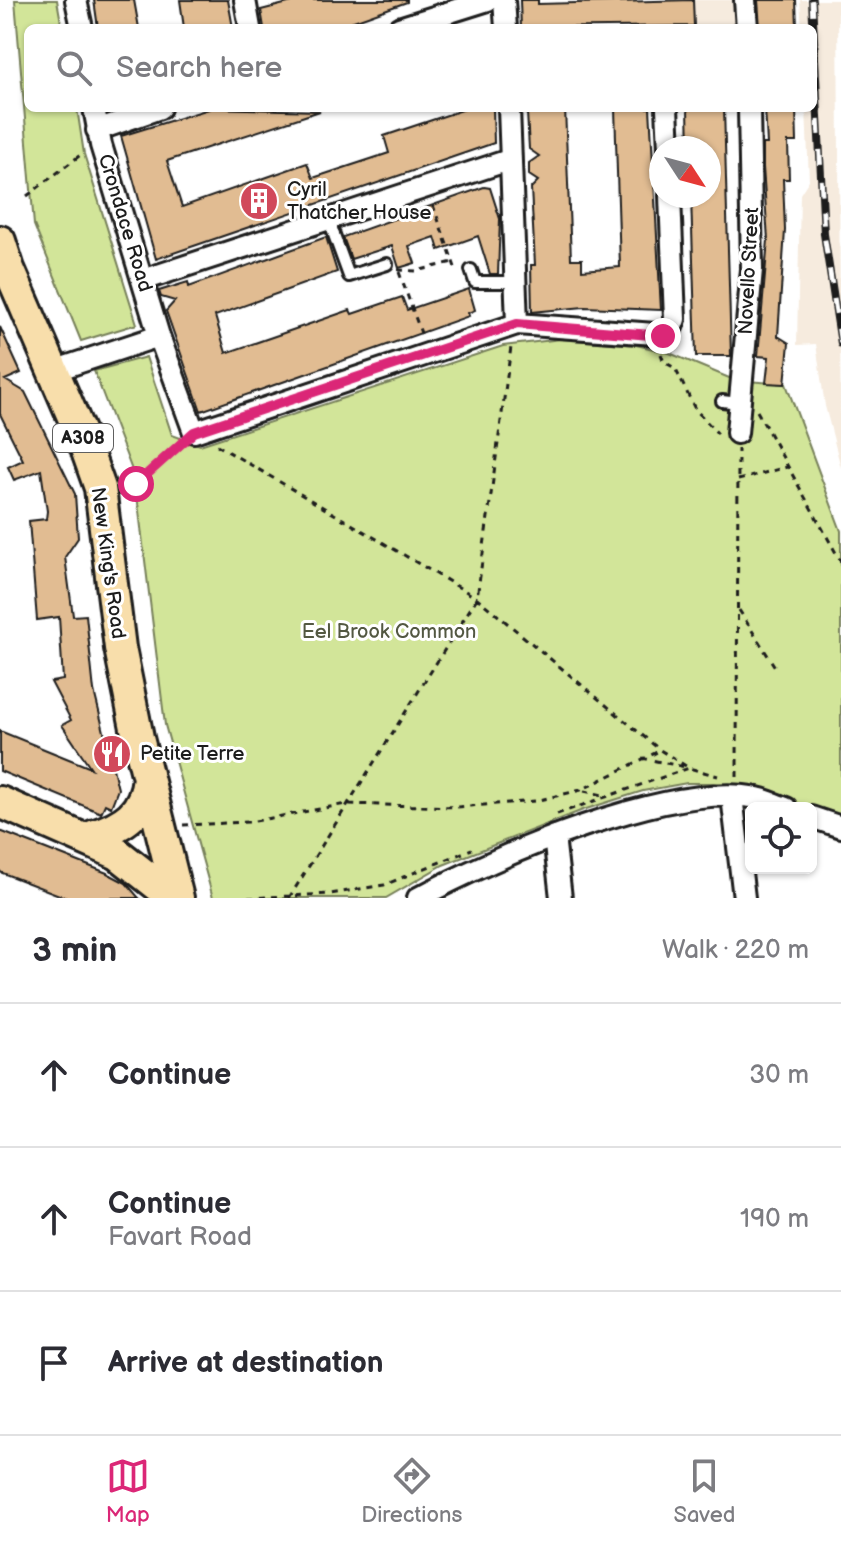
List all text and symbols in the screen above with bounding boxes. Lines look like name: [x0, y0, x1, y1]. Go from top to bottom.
search box: [24, 24, 817, 112]
icon: search: [52, 46, 96, 90]
text: Search here: [116, 50, 282, 86]
north arrow: [649, 136, 721, 208]
street label: Crondace Road: [93, 151, 157, 295]
place label: Cyril Thatcher House: [287, 178, 431, 225]
building icon: Cyril Thatcher House: [238, 180, 280, 222]
street label: Novello Street: [734, 207, 764, 335]
route end: [645, 318, 681, 354]
road number: A308: [53, 424, 113, 452]
route start: [118, 466, 154, 502]
street label: New King's Road: [85, 486, 131, 640]
park label: Eel Brook Common: [302, 620, 476, 644]
restaurant icon: Petite Terre: [91, 733, 133, 775]
place label: Petite Terre: [140, 742, 244, 766]
map controls: [745, 802, 817, 874]
button: locate: [745, 802, 817, 874]
text: 3 min: [32, 930, 117, 971]
text: Walk · 220 m: [662, 935, 809, 966]
icon: ahead: [32, 1053, 76, 1097]
text: Continue: [108, 1057, 231, 1093]
text: 30 m: [749, 1060, 809, 1091]
text: Continue: [108, 1186, 231, 1222]
icon: ahead: [32, 1197, 76, 1241]
text: 190 m: [740, 1204, 809, 1235]
text: Favart Road: [108, 1222, 252, 1253]
icon: arrive: [32, 1341, 76, 1385]
text: Arrive at destination: [108, 1345, 384, 1381]
tab: Map: [106, 1454, 150, 1529]
tab: Directions: [361, 1454, 462, 1529]
tab: Saved: [674, 1454, 735, 1529]

